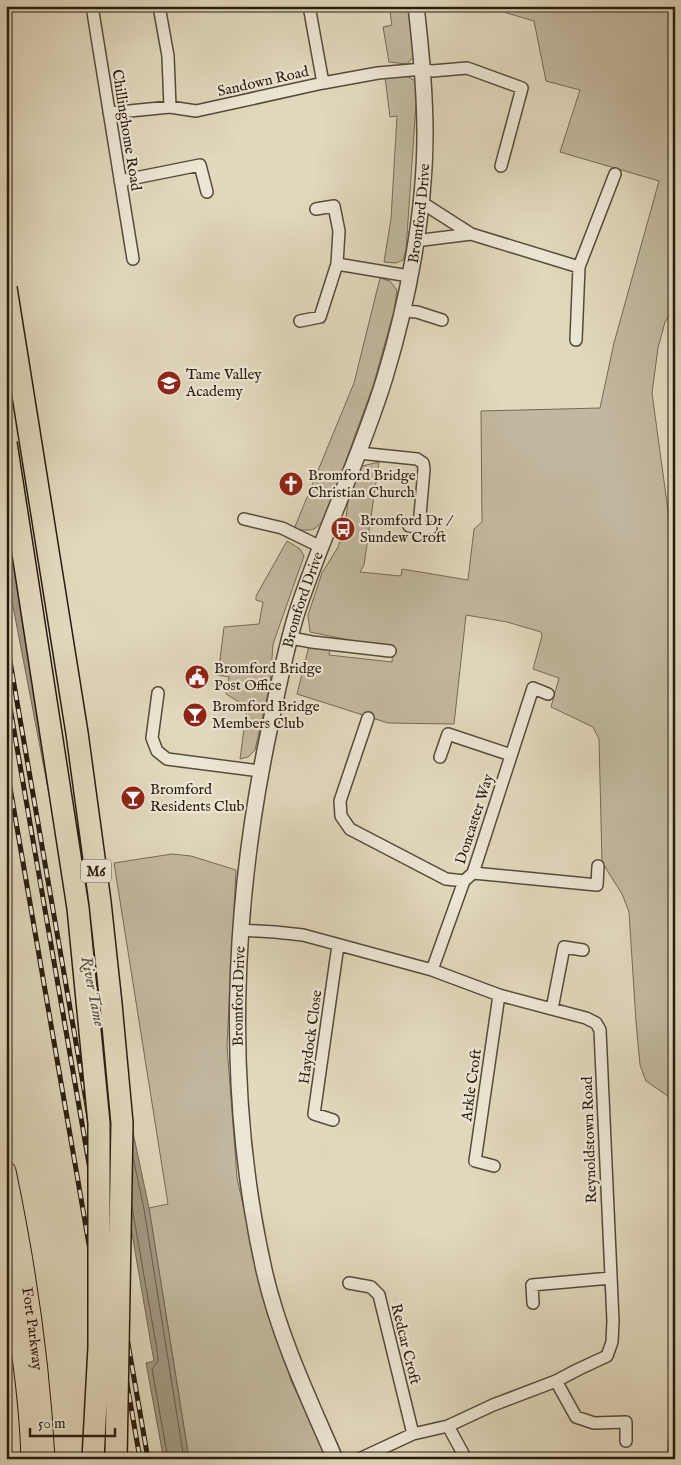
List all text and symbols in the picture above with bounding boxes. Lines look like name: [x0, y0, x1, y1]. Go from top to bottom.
street label: Sandown Road: [216, 62, 312, 101]
street label: Chillinghome Road: [108, 68, 146, 193]
street label: Bromford Drive: [404, 163, 434, 265]
place label: Tame Valley Academy: [185, 365, 262, 401]
school or university icon: Tame Valley Academy: [156, 370, 182, 396]
place label: Bromford Bridge Christian Church: [308, 466, 416, 502]
church icon: Bromford Bridge Christian Church: [278, 471, 304, 497]
place label: Bromford Dr / Sundew Croft: [360, 511, 454, 547]
bus stop icon: Bromford Dr / Sundew Croft: [330, 516, 356, 542]
street label: Bromford Drive: [278, 549, 328, 650]
place label: Bromford Bridge Post Office: [214, 659, 322, 695]
public building icon: Bromford Bridge Post Office: [184, 664, 210, 690]
place label: Bromford Bridge Members Club: [212, 697, 320, 733]
bar icon: Bromford Bridge Members Club: [182, 702, 208, 728]
street label: Doncaster Way: [451, 771, 498, 867]
place label: Bromford Residents Club: [150, 780, 245, 816]
bar icon: Bromford Residents Club: [120, 785, 146, 811]
road number: M6: [81, 859, 111, 882]
street label: Bromford Drive: [229, 945, 250, 1046]
water label: River Tame: [75, 955, 109, 1029]
street label: Haydock Close: [294, 989, 327, 1085]
street label: Arkle Croft: [457, 1048, 486, 1123]
street label: Reynoldstown Road: [578, 1075, 601, 1204]
street label: Fort Parkway: [17, 1286, 47, 1372]
street label: Redcar Croft: [386, 1302, 425, 1387]
scale bar: [30, 1405, 115, 1437]
text: 50 m: [38, 1414, 66, 1433]

